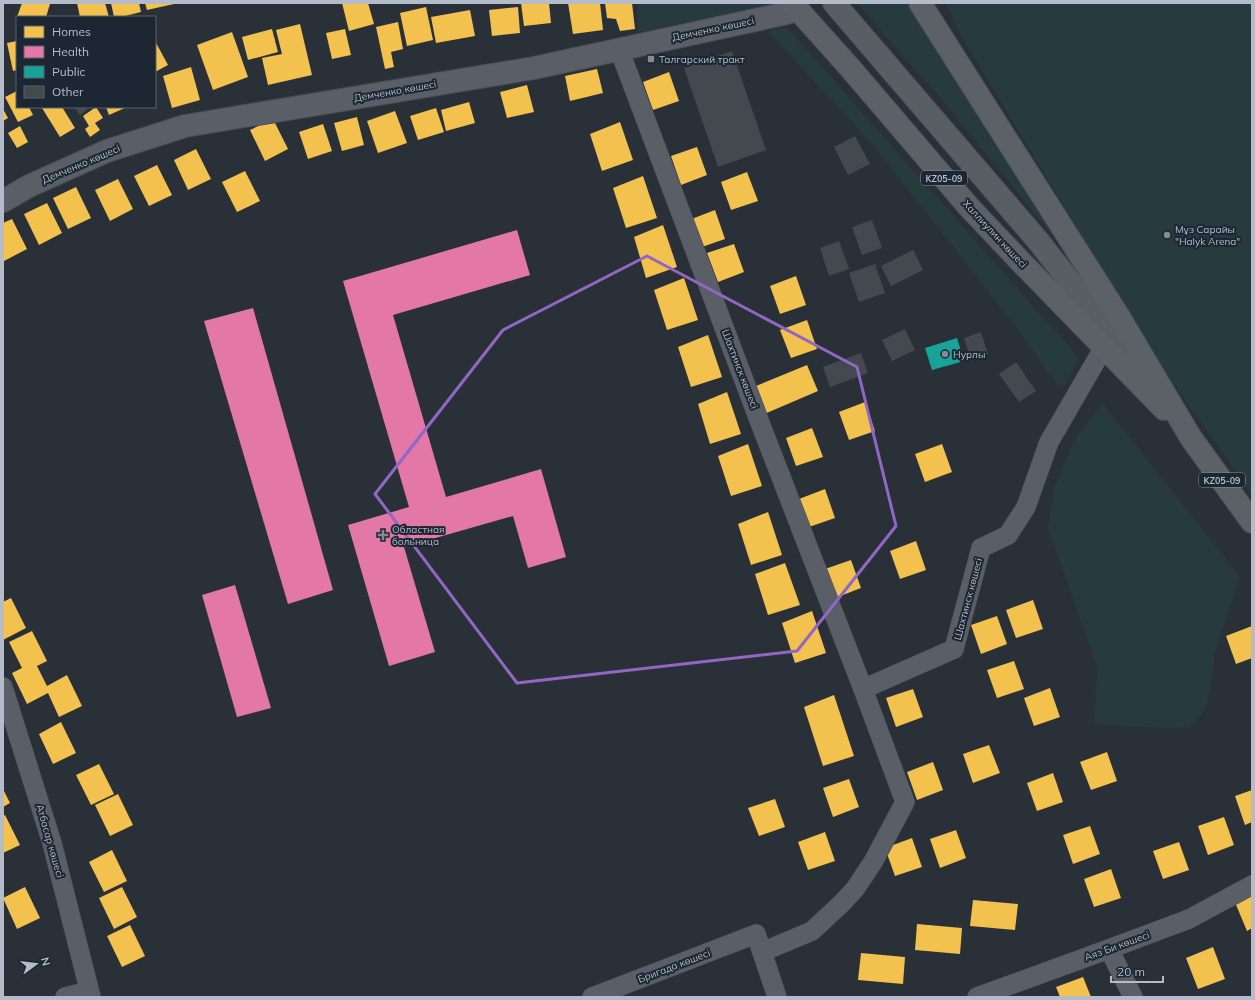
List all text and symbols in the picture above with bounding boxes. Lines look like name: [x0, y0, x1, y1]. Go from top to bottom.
street label: Демченко көшесі: [671, 14, 755, 44]
legend: [16, 16, 156, 108]
text: Homes: [52, 24, 91, 39]
text: Health: [52, 44, 89, 59]
place label: Талгарский тракт: [659, 53, 745, 66]
marker: Талгарский тракт: [646, 54, 656, 64]
text: Public: [52, 64, 86, 79]
street label: Демченко көшесі: [353, 77, 437, 105]
text: Other: [52, 84, 84, 99]
street label: Демченко көшесі: [40, 142, 122, 186]
road number: KZ05-09: [921, 171, 967, 185]
street label: Халлиулин көшесі: [960, 197, 1030, 271]
place label: Мұз Сарайы "Halyk Arena": [1175, 223, 1240, 248]
marker: Мұз Сарайы "Halyk Arena": [1162, 230, 1172, 240]
street label: Шахтинск көшесі: [719, 327, 761, 411]
place label: Нурлы: [953, 348, 985, 361]
marker: Нурлы: [940, 349, 950, 359]
road number: KZ05-09: [1199, 473, 1245, 487]
place label: Областная больница: [392, 523, 445, 548]
marker: Областная больница: [377, 529, 389, 541]
street label: Шахтинск көшесі: [951, 557, 985, 641]
street label: Атбасар көшесі: [33, 803, 67, 879]
street label: Аяз Би көшесі: [1083, 928, 1151, 964]
north arrow: [16, 944, 56, 984]
street label: Бригада көшесі: [636, 946, 712, 986]
text: N: [38, 956, 53, 967]
scale bar: [1111, 958, 1163, 984]
text: 20 m: [1117, 964, 1145, 979]

